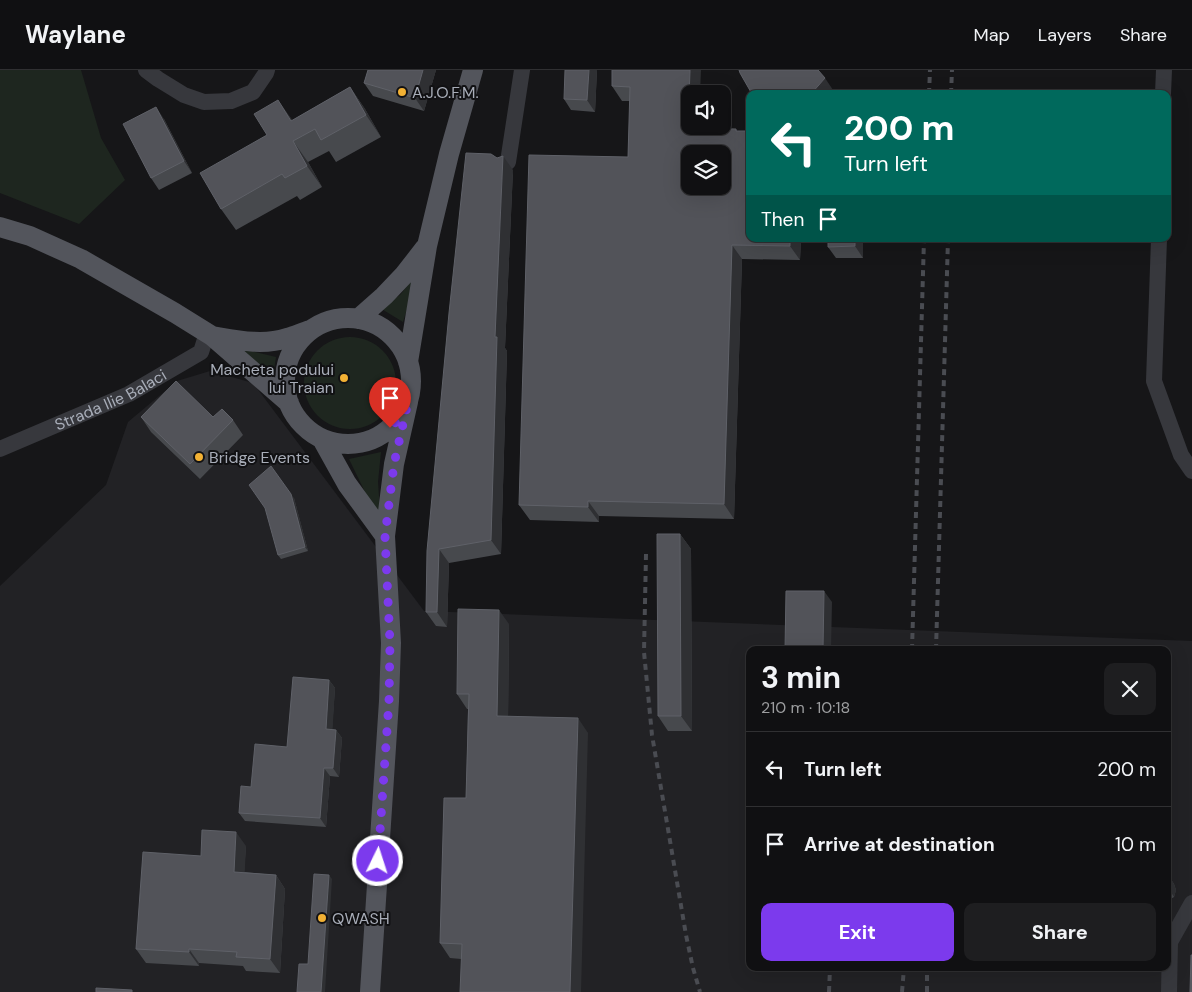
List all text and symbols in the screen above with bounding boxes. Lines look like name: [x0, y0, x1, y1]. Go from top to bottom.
text: Waylane: [25, 19, 126, 50]
text: Map: [974, 23, 1010, 47]
text: Layers: [1038, 23, 1092, 47]
text: Share: [1120, 23, 1167, 47]
place label: A.J.O.F.M.: [412, 82, 479, 103]
map controls: [681, 85, 731, 195]
button: sound: [681, 85, 731, 135]
marker: A.J.O.F.M.: [396, 86, 408, 98]
text: 200 m: [844, 105, 955, 151]
icon: left: [761, 110, 826, 175]
button: layers: [681, 145, 731, 195]
text: Turn left: [844, 149, 928, 178]
icon: arrive: [814, 205, 842, 233]
text: Then: [761, 207, 804, 232]
place label: Macheta podului lui Traian: [210, 359, 334, 398]
street label: Strada Ilie Balaci: [52, 364, 170, 435]
marker: Macheta podului lui Traian: [338, 372, 350, 384]
pin: [369, 377, 411, 428]
icon: arrive: [376, 384, 404, 412]
place label: Bridge Events: [209, 447, 310, 468]
marker: Bridge Events: [193, 451, 205, 463]
text: 3 min: [761, 658, 841, 697]
button: close: [1104, 663, 1156, 715]
text: 210 m · 10:18: [761, 697, 850, 718]
icon: left: [761, 755, 789, 783]
text: Turn left: [804, 757, 882, 782]
text: 200 m: [1097, 757, 1156, 782]
icon: arrive: [761, 830, 789, 858]
text: Arrive at destination: [804, 832, 995, 857]
text: 10 m: [1115, 832, 1156, 857]
position arrow: [351, 834, 403, 886]
button: Exit: [761, 903, 954, 961]
button: Share: [964, 903, 1156, 961]
place label: QWASH: [332, 908, 390, 929]
marker: QWASH: [316, 912, 328, 924]

